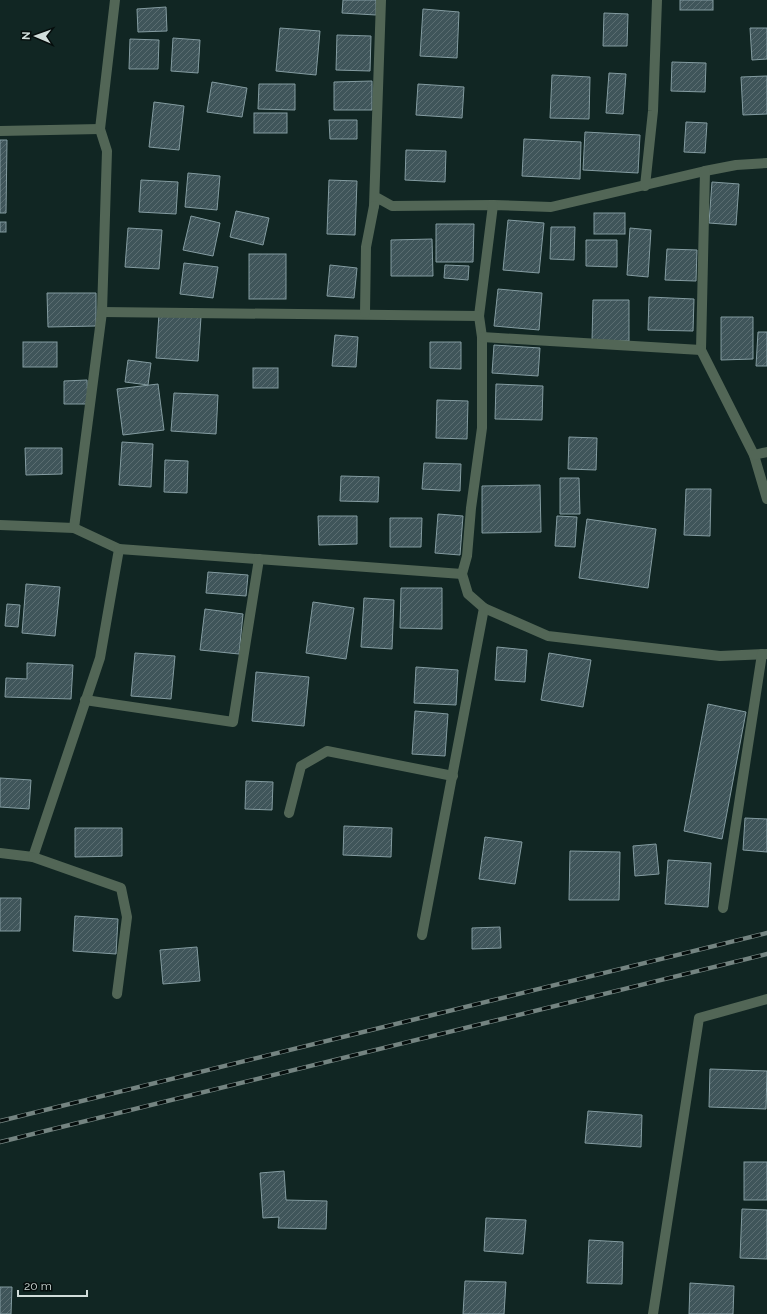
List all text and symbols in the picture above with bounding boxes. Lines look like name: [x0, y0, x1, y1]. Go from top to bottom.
north arrow: [16, 16, 56, 56]
text: N: [20, 31, 33, 40]
scale bar: [18, 1272, 87, 1298]
text: 20 m: [24, 1279, 52, 1293]

